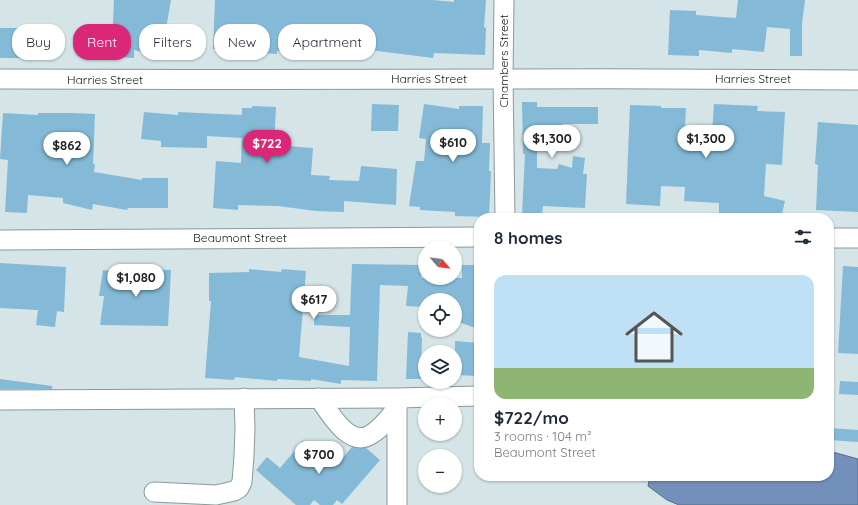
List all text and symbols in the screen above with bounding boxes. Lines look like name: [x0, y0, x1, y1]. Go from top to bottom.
street label: Chambers Street: [496, 14, 511, 108]
chip: Buy: [12, 24, 65, 60]
chip: Rent: [73, 24, 131, 60]
chip: Filters: [139, 24, 206, 60]
chip: New: [214, 24, 270, 60]
chip: Apartment: [278, 24, 376, 60]
street label: Harries Street: [391, 71, 467, 86]
street label: Harries Street: [715, 71, 791, 86]
street label: Harries Street: [67, 72, 143, 87]
pin: $1,300: [519, 125, 585, 159]
pin: $1,300: [673, 125, 739, 159]
pin: $610: [429, 129, 477, 163]
pin: $722: [243, 130, 291, 164]
text: $1,300: [532, 130, 572, 146]
text: $1,300: [686, 130, 726, 146]
pin: $862: [43, 132, 91, 166]
text: $610: [439, 134, 467, 150]
text: $722: [252, 135, 282, 151]
text: $862: [52, 137, 82, 153]
icon: filters: [792, 226, 814, 248]
text: 8 homes: [494, 227, 563, 248]
street label: Beaumont Street: [193, 230, 287, 245]
north arrow: [418, 241, 462, 285]
map controls: [418, 241, 462, 493]
pin: $1,080: [103, 264, 169, 298]
text: $1,080: [116, 269, 156, 285]
pin: $617: [290, 286, 338, 320]
text: $617: [301, 291, 327, 307]
button: locate: [418, 293, 462, 337]
icon: home: [618, 301, 690, 373]
button: layers: [418, 345, 462, 389]
button: +: [418, 397, 462, 441]
text: $722/mo: [494, 407, 569, 428]
text: 3 rooms · 104 m²: [494, 428, 591, 444]
pin: $700: [295, 441, 343, 475]
text: Beaumont Street: [494, 444, 596, 460]
text: $700: [304, 446, 334, 462]
button: −: [418, 449, 462, 493]

